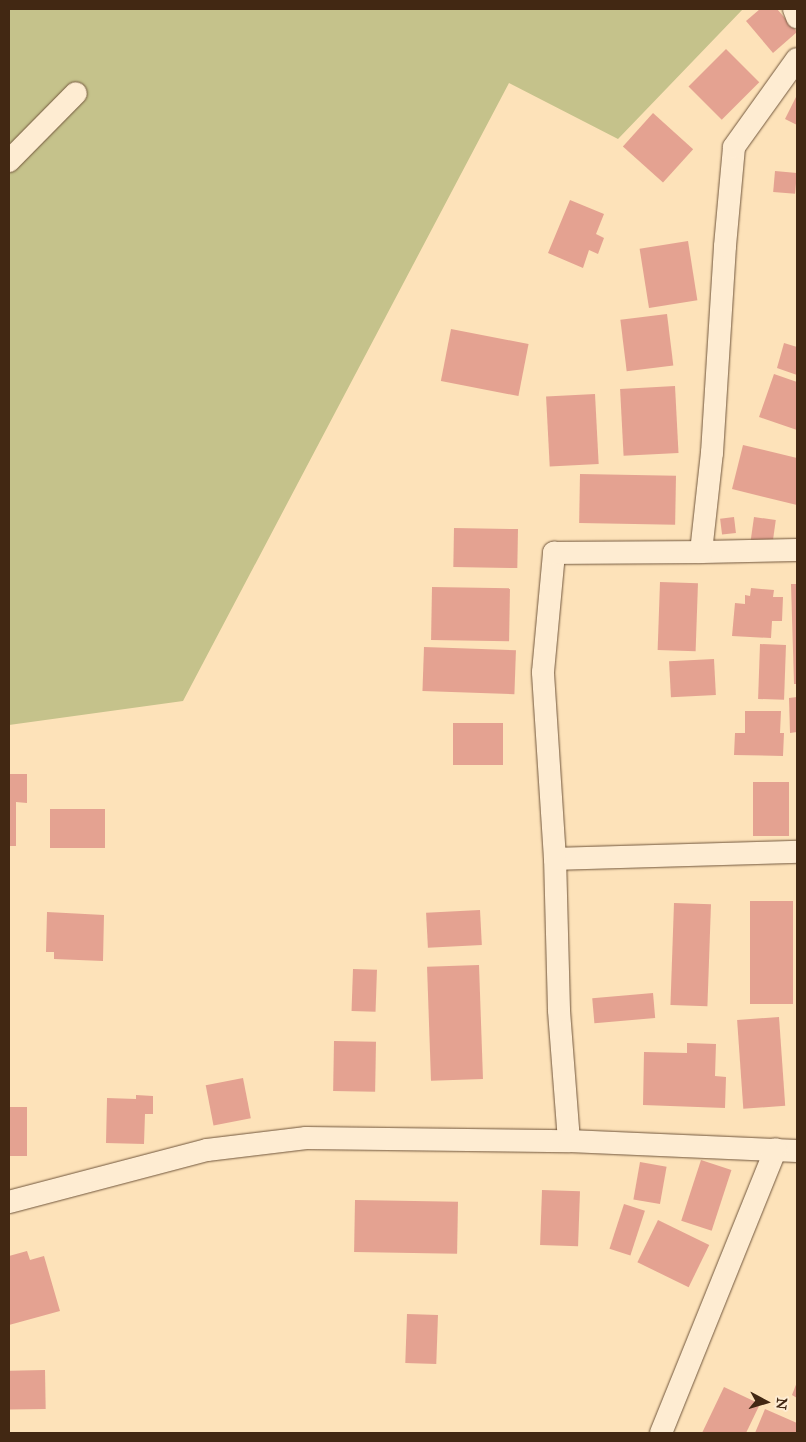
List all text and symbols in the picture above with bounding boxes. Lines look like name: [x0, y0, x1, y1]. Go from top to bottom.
north arrow: [741, 1377, 791, 1427]
text: N: [772, 1397, 790, 1410]

